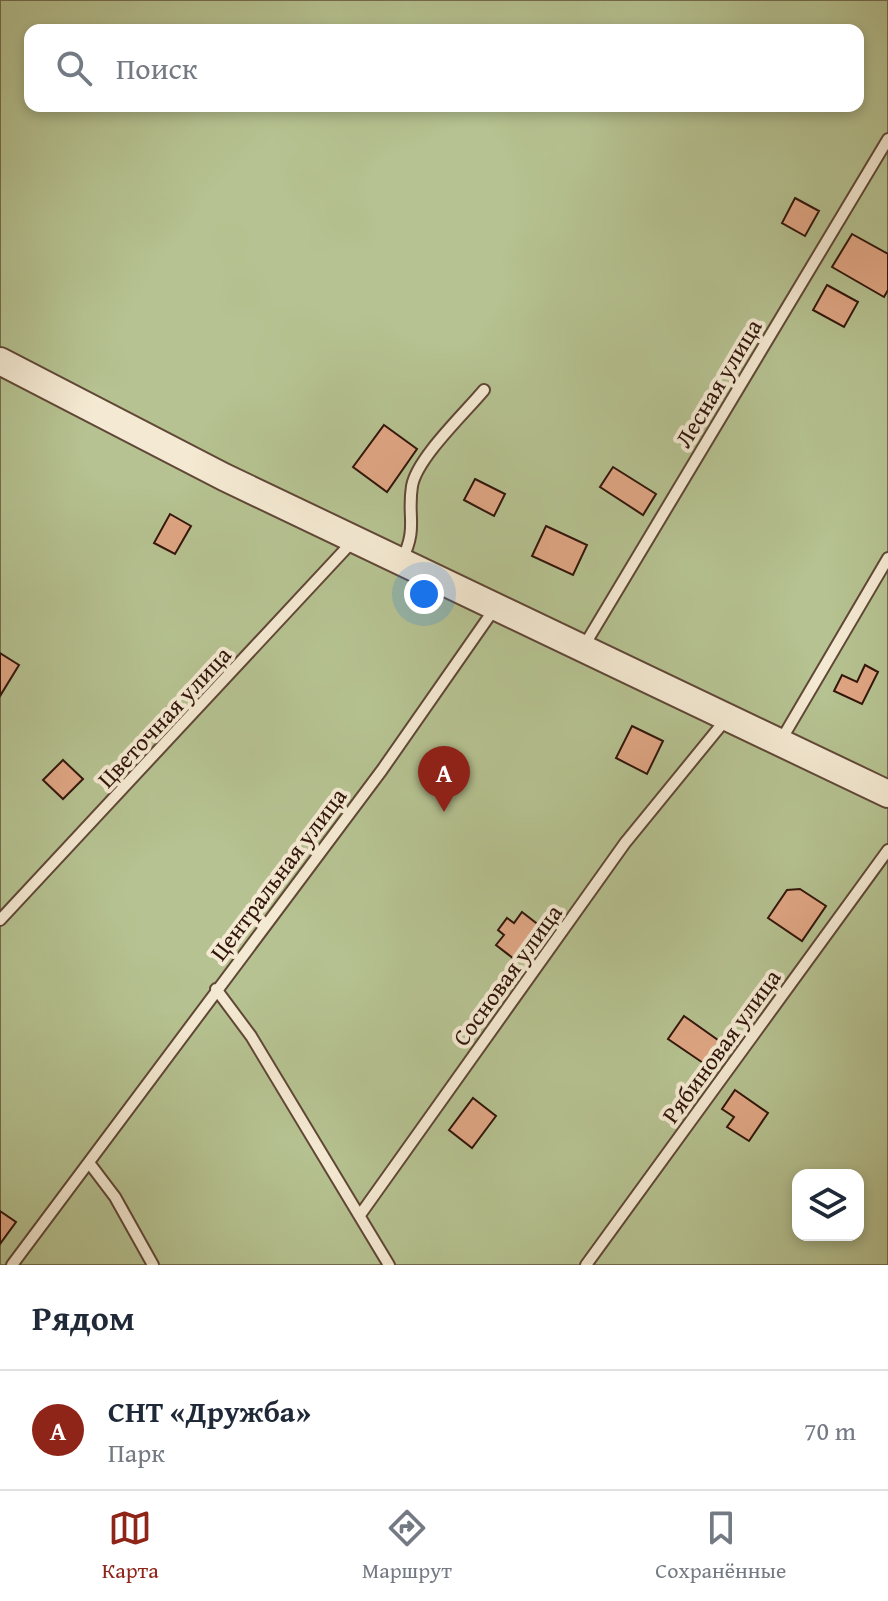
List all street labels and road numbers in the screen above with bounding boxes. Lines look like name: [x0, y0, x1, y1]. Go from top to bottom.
street label: Лесная улица: [666, 311, 771, 454]
street label: Цветочная улица: [89, 638, 239, 796]
street label: Центральная улица: [201, 780, 355, 968]
street label: Сосновая улица: [444, 897, 571, 1053]
street label: Рябиновая улица: [653, 961, 789, 1130]

